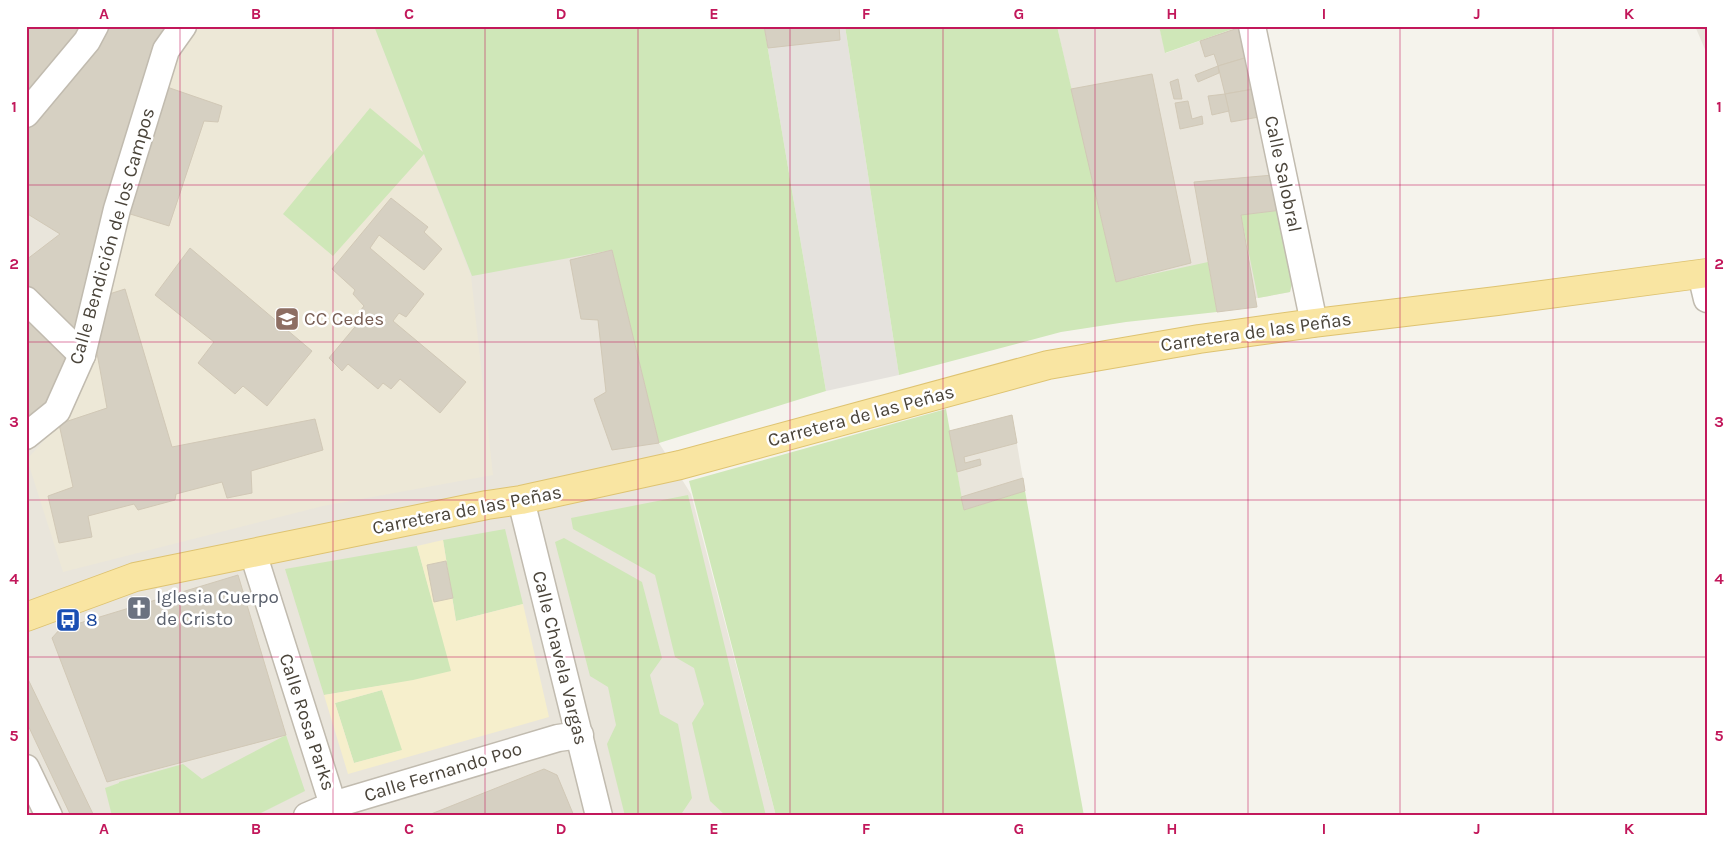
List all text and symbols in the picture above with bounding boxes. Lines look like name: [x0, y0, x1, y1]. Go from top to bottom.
text: A: [99, 4, 109, 23]
text: B: [251, 4, 261, 23]
text: C: [404, 4, 414, 23]
text: D: [556, 4, 567, 23]
text: E: [709, 4, 719, 23]
text: F: [862, 4, 871, 23]
text: G: [1014, 4, 1024, 23]
text: H: [1166, 4, 1178, 23]
text: I: [1322, 4, 1326, 23]
text: J: [1473, 4, 1481, 23]
text: K: [1624, 4, 1635, 23]
text: 1: [11, 97, 17, 116]
text: 1: [1716, 97, 1722, 116]
street label: Calle Bendición de los Campos: [65, 105, 159, 367]
street label: Calle Salobral: [1260, 114, 1306, 234]
text: 2: [9, 254, 19, 273]
text: 2: [1714, 254, 1724, 273]
school or university icon: CC Cedes: [274, 306, 300, 332]
place label: CC Cedes: [304, 308, 384, 330]
street label: Carretera de las Peñas: [1159, 308, 1353, 356]
street label: Carretera de las Peñas: [765, 380, 957, 452]
text: 3: [9, 412, 19, 431]
text: 3: [1714, 412, 1724, 431]
street label: Carretera de las Peñas: [371, 481, 563, 539]
text: 4: [9, 569, 19, 588]
street label: Calle Chavela Vargas: [528, 569, 592, 747]
text: 4: [1714, 569, 1724, 588]
place label: Iglesia Cuerpo de Cristo: [156, 586, 279, 630]
church icon: Iglesia Cuerpo de Cristo: [126, 595, 152, 621]
bus stop icon: 8: [55, 607, 81, 633]
place label: 8: [86, 609, 98, 631]
street label: Calle Rosa Parks: [275, 651, 339, 793]
text: 5: [9, 726, 19, 745]
text: 5: [1714, 726, 1724, 745]
street label: Calle Fernando Poo: [361, 738, 525, 806]
text: A: [99, 819, 109, 838]
text: B: [251, 819, 261, 838]
text: C: [404, 819, 414, 838]
text: D: [556, 819, 567, 838]
text: E: [709, 819, 719, 838]
text: F: [862, 819, 871, 838]
text: G: [1014, 819, 1024, 838]
text: H: [1166, 819, 1178, 838]
text: I: [1322, 819, 1326, 838]
text: J: [1473, 819, 1481, 838]
text: K: [1624, 819, 1635, 838]

